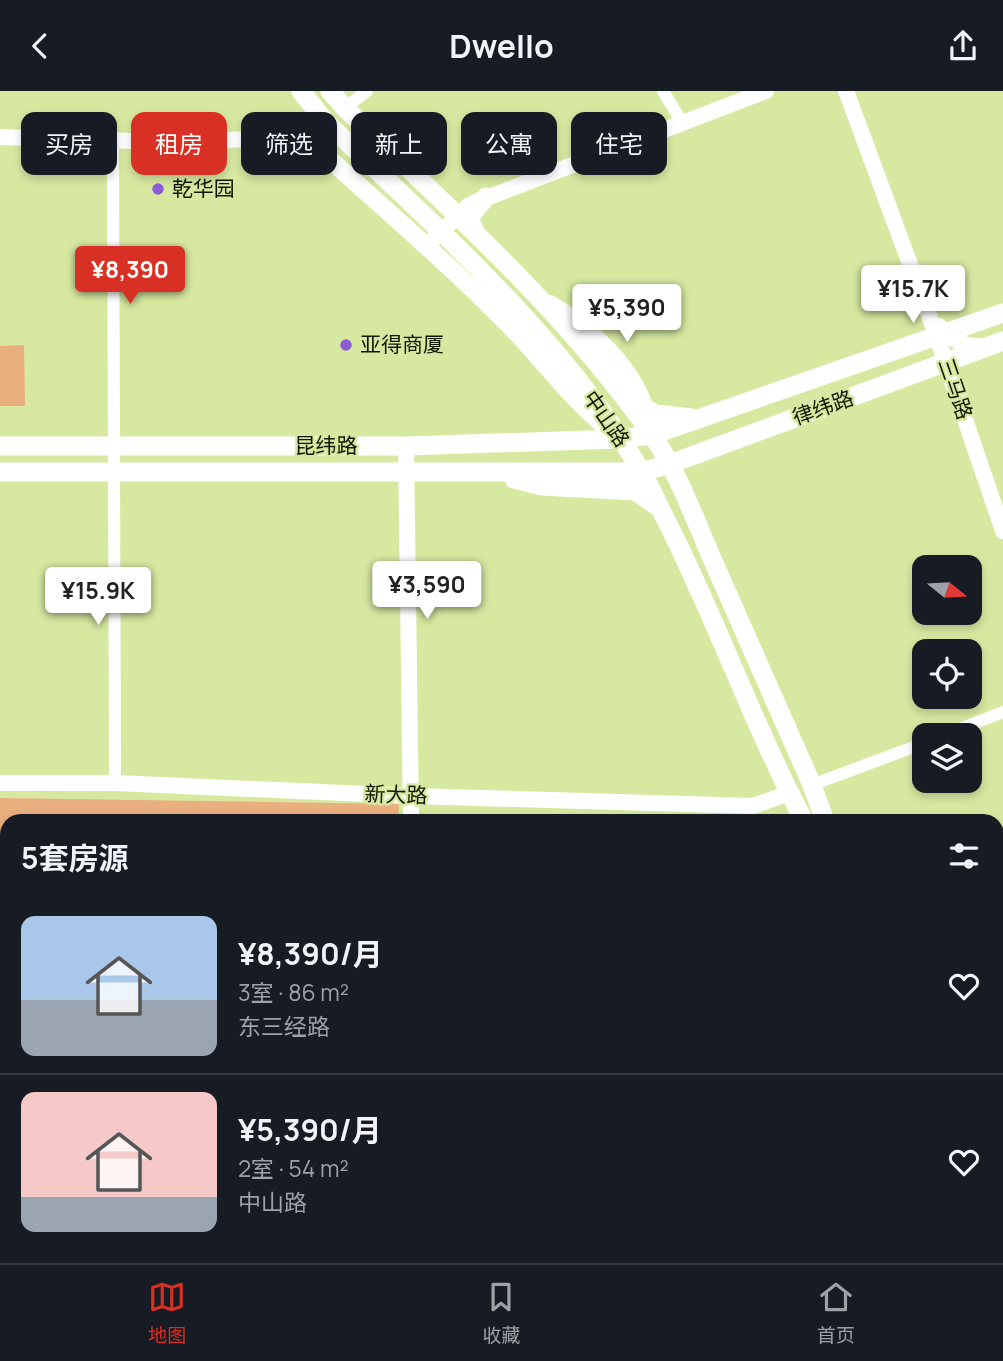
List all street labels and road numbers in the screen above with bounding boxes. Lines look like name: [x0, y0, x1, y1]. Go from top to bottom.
street label: 三马路: [932, 354, 979, 423]
street label: 律纬路: [788, 383, 857, 431]
street label: 中山路: [577, 385, 636, 452]
street label: 昆纬路: [295, 431, 358, 459]
street label: 新大路: [364, 779, 428, 809]

